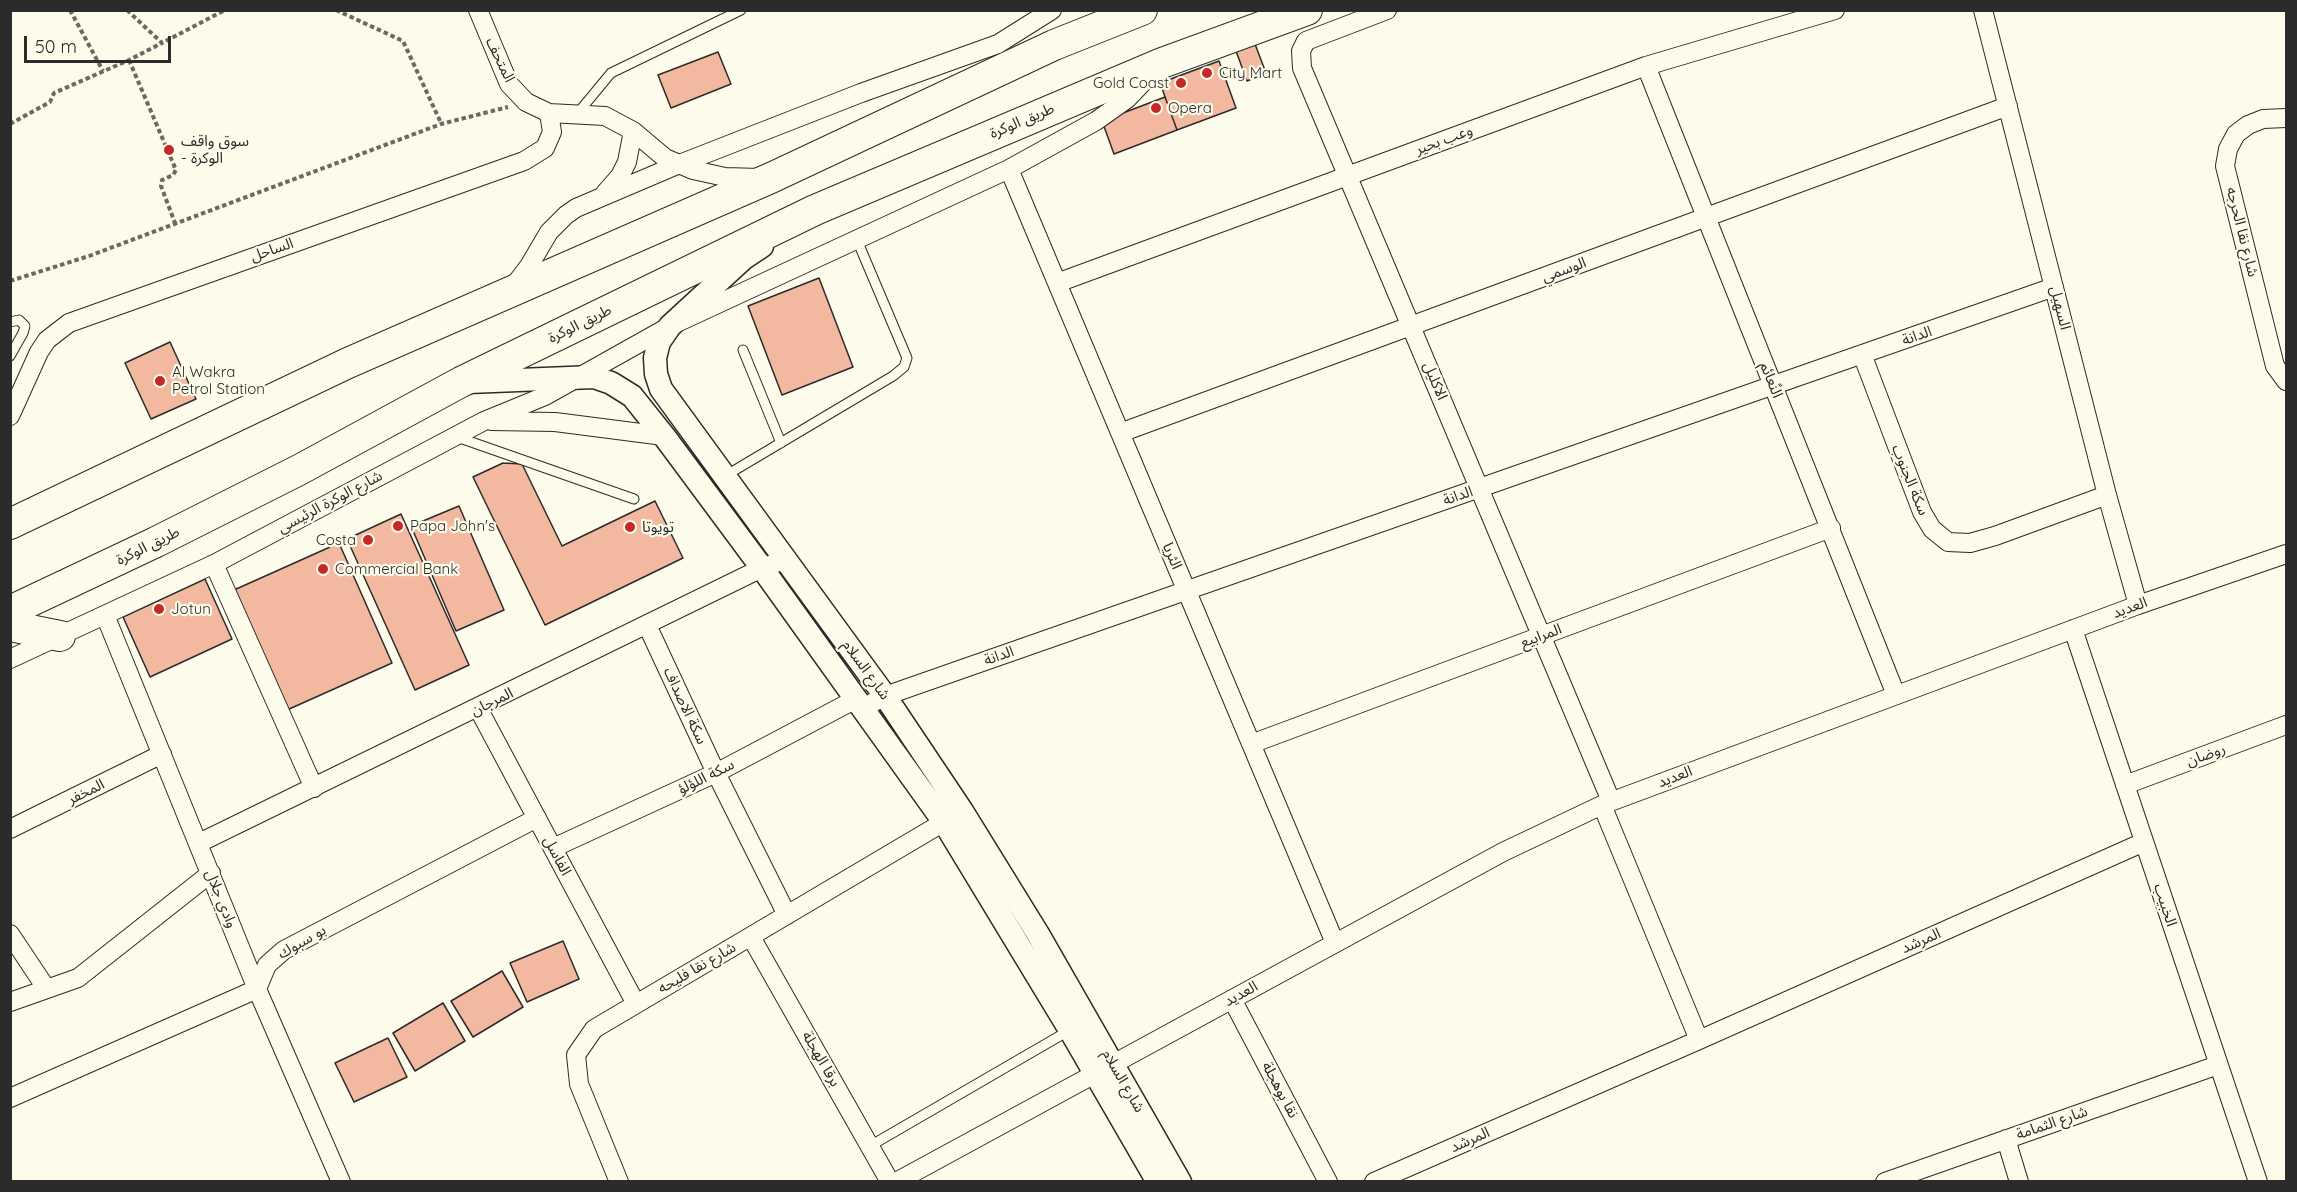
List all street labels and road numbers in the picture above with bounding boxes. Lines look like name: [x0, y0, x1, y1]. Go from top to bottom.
street label: المتحف: [481, 35, 519, 85]
street label: طريق الوكرة: [987, 99, 1057, 143]
street label: وعب بحير: [1413, 121, 1475, 159]
street label: شارع نقا الحرجه: [2222, 185, 2262, 279]
street label: الساحل: [248, 234, 296, 266]
street label: الوسمي: [1539, 254, 1589, 286]
street label: السهيل: [2046, 284, 2074, 332]
street label: طريق الوكرة: [545, 301, 615, 347]
street label: الدانة: [1900, 323, 1934, 349]
street label: الاكليل: [1419, 359, 1451, 403]
street label: النًعائم: [1756, 359, 1786, 401]
street label: سكة الجنوب: [1888, 442, 1932, 518]
street label: شارع الوكرة الرئيسي: [275, 467, 385, 537]
street label: الدانة: [1441, 483, 1475, 509]
street label: طريق الوكرة: [113, 523, 183, 569]
street label: الثريا: [1158, 540, 1186, 572]
street label: العديد: [2110, 593, 2150, 623]
street label: المرابيع: [1518, 620, 1564, 652]
street label: شارع السلام: [838, 636, 894, 704]
street label: الدانة: [982, 643, 1016, 669]
street label: سكة الاصداف: [659, 665, 711, 747]
street label: المرجان: [468, 684, 516, 720]
street label: روضان: [2184, 740, 2228, 770]
street label: سكة اللؤلؤ: [675, 756, 737, 798]
street label: العديد: [1655, 762, 1695, 792]
street label: المخفر: [65, 775, 107, 809]
street label: الفاسل: [539, 833, 575, 879]
street label: وادي جلال: [201, 867, 241, 931]
street label: الخبيب: [2150, 881, 2180, 929]
street label: بو سبوك: [275, 921, 329, 963]
street label: المرشد: [1898, 924, 1944, 958]
street label: شارع نقا فليحه: [655, 938, 739, 998]
street label: العديد: [1221, 977, 1261, 1011]
street label: برقا الهجلة: [798, 1028, 844, 1090]
street label: شارع السلام: [1098, 1046, 1148, 1116]
street label: نقا بوهجلة: [1258, 1059, 1302, 1121]
street label: شارع الثمامة: [2014, 1102, 2090, 1144]
street label: المرشد: [1447, 1123, 1493, 1157]

